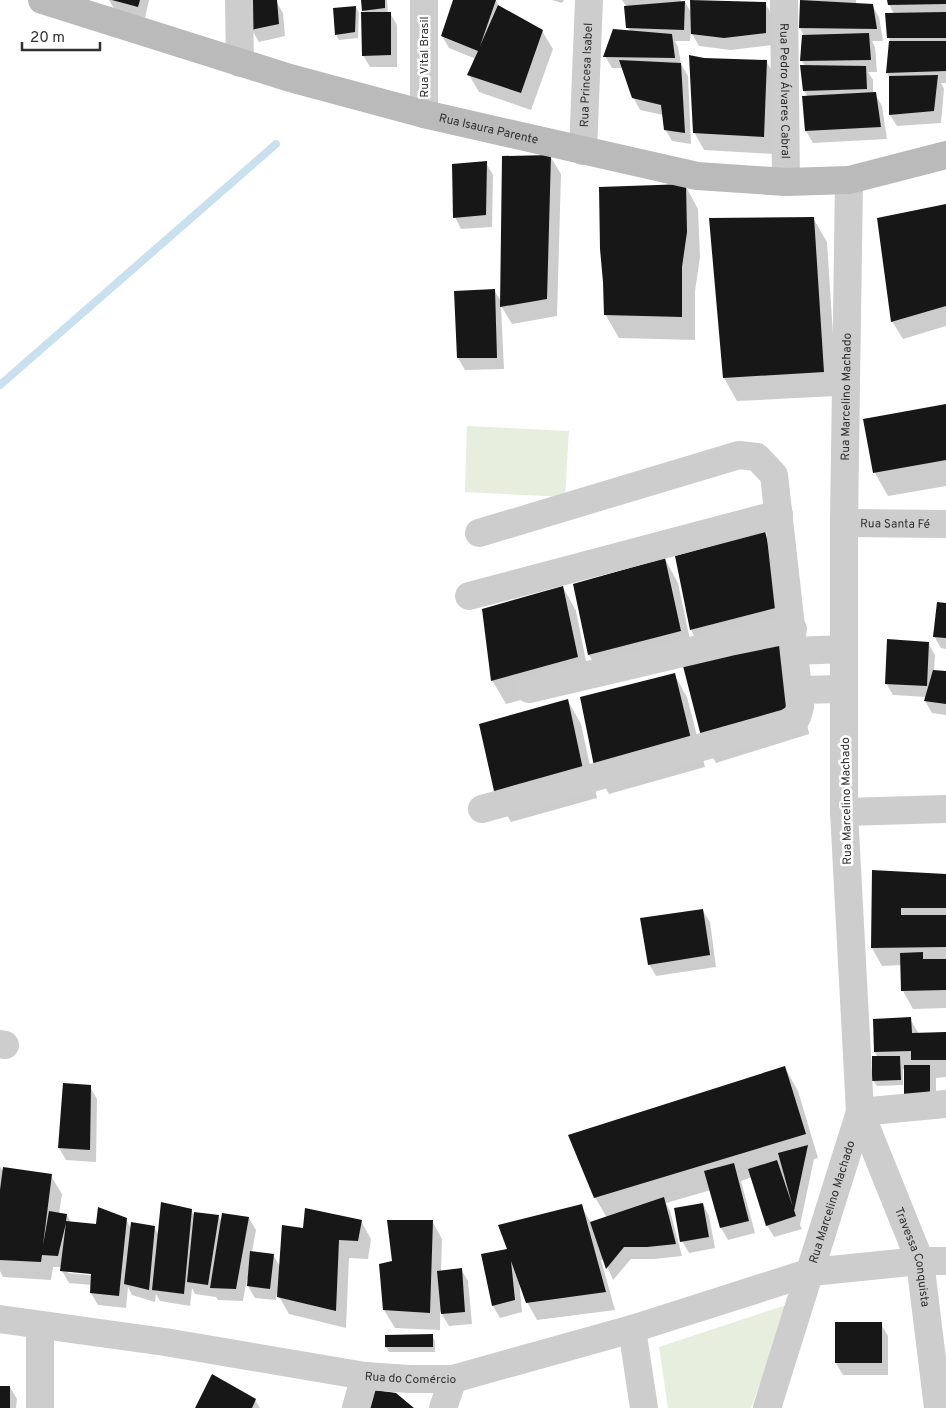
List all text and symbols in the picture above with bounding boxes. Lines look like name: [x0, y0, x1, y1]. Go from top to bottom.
street label: Rua Vital Brasil: [417, 16, 433, 98]
scale bar: [22, 20, 100, 52]
street label: Rua Princesa Isabel: [577, 23, 597, 128]
street label: Rua Pedro Álvares Cabral: [775, 23, 793, 159]
text: 20 m: [30, 29, 65, 48]
street label: Rua Isaura Parente: [437, 111, 540, 149]
street label: Rua Marcelino Machado: [838, 332, 856, 461]
street label: Rua Santa Fé: [860, 516, 930, 533]
street label: Rua Marcelino Machado: [838, 737, 856, 865]
street label: Rua Marcelino Machado: [806, 1139, 860, 1266]
street label: Travessa Conquista: [890, 1205, 933, 1308]
street label: Rua do Comércio: [364, 1369, 456, 1388]

